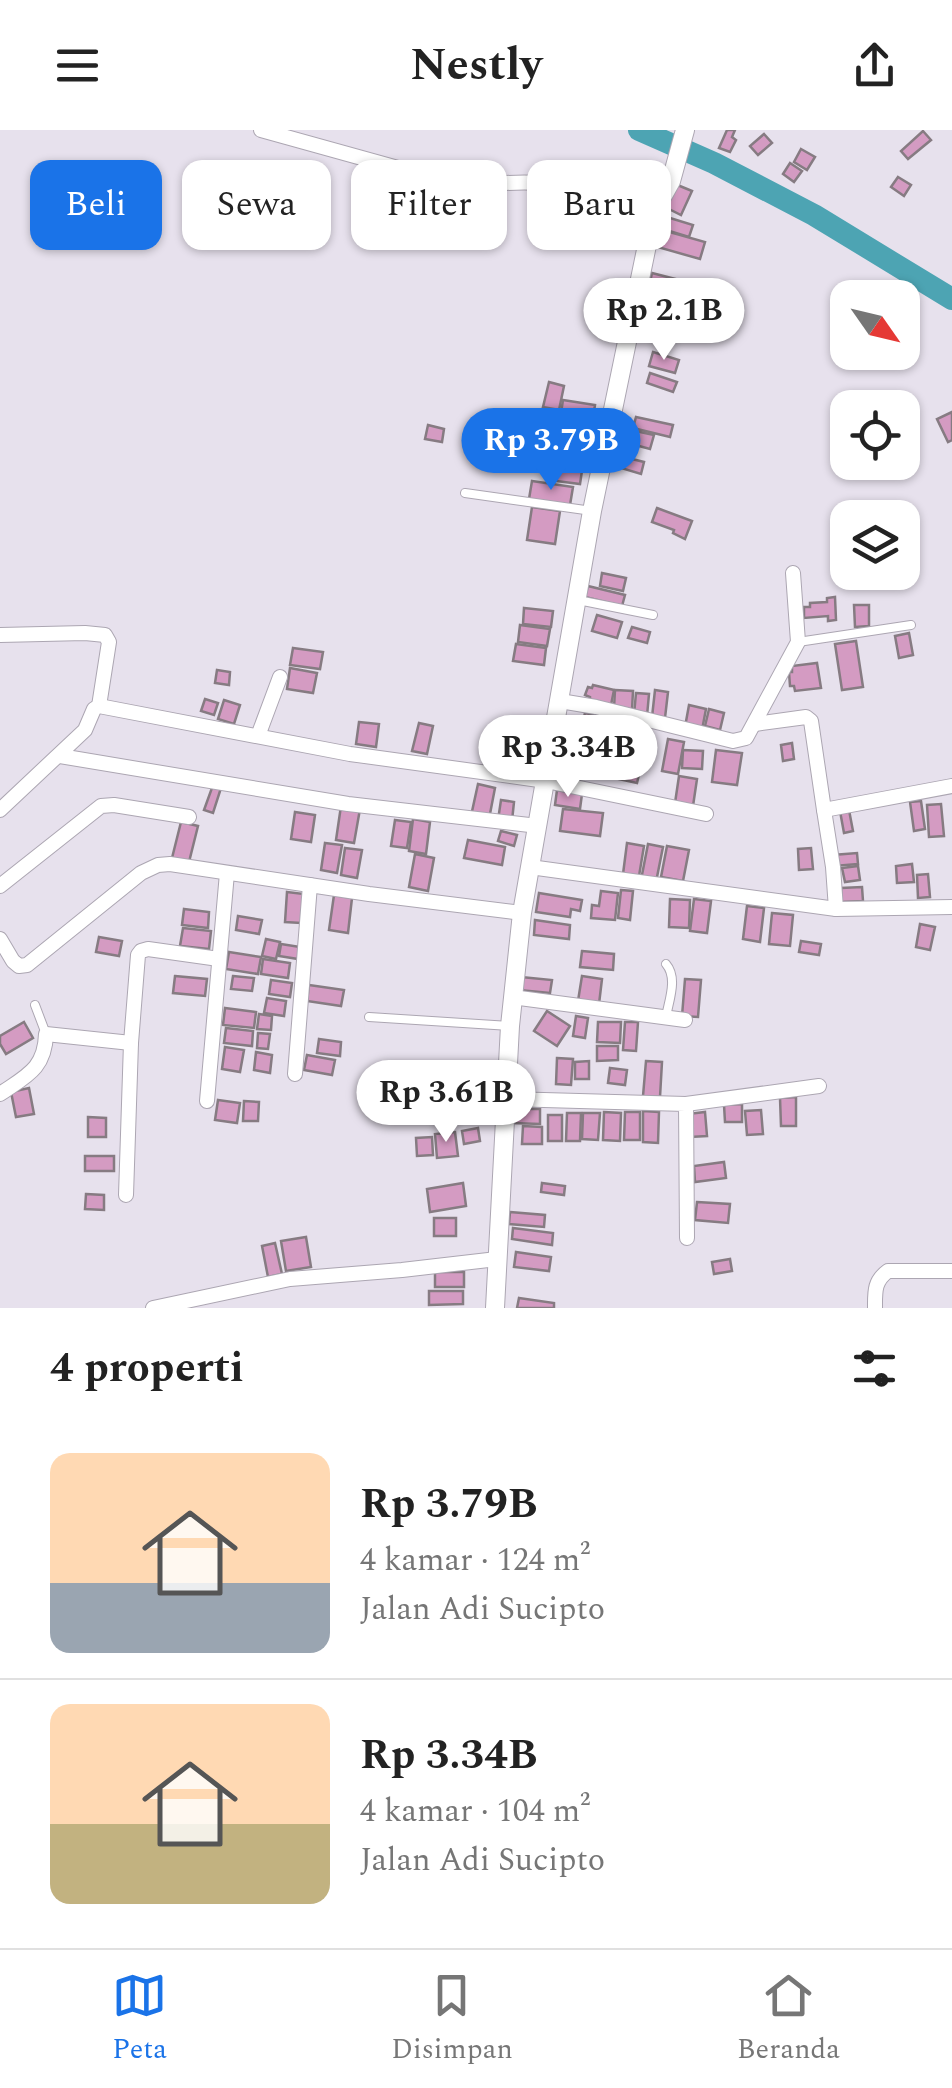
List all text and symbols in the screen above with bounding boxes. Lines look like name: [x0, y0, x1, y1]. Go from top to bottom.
text: Nestly: [410, 31, 542, 100]
icon: menu: [50, 38, 105, 93]
icon: share: [847, 38, 902, 93]
chip: Beli: [30, 160, 162, 250]
chip: Sewa: [182, 160, 331, 250]
chip: Filter: [351, 160, 507, 250]
chip: Baru: [527, 160, 671, 250]
pin: Rp 2.1B: [572, 278, 756, 363]
north arrow: [830, 280, 920, 370]
map controls: [830, 280, 920, 590]
text: Rp 2.1B: [605, 286, 723, 335]
button: locate: [830, 390, 920, 480]
pin: Rp 3.79B: [448, 408, 654, 493]
text: Rp 3.79B: [483, 416, 619, 465]
button: layers: [830, 500, 920, 590]
pin: Rp 3.34B: [465, 715, 671, 800]
text: Rp 3.34B: [500, 723, 636, 772]
pin: Rp 3.61B: [343, 1060, 549, 1145]
text: Rp 3.61B: [378, 1068, 514, 1117]
text: 4 properti: [50, 1337, 244, 1400]
icon: filters: [847, 1341, 902, 1396]
text: Rp 3.79B: [360, 1473, 537, 1536]
icon: home: [130, 1493, 250, 1613]
text: 4 kamar · 124 m²: [360, 1536, 590, 1585]
text: Jalan Adi Sucipto: [360, 1585, 605, 1634]
text: Rp 3.34B: [360, 1724, 537, 1787]
icon: home: [130, 1744, 250, 1864]
text: 4 kamar · 104 m²: [360, 1787, 590, 1836]
text: Jalan Adi Sucipto: [360, 1836, 605, 1885]
tab: Peta: [112, 1968, 167, 2071]
tab: Disimpan: [391, 1968, 513, 2071]
tab: Beranda: [737, 1968, 840, 2071]

